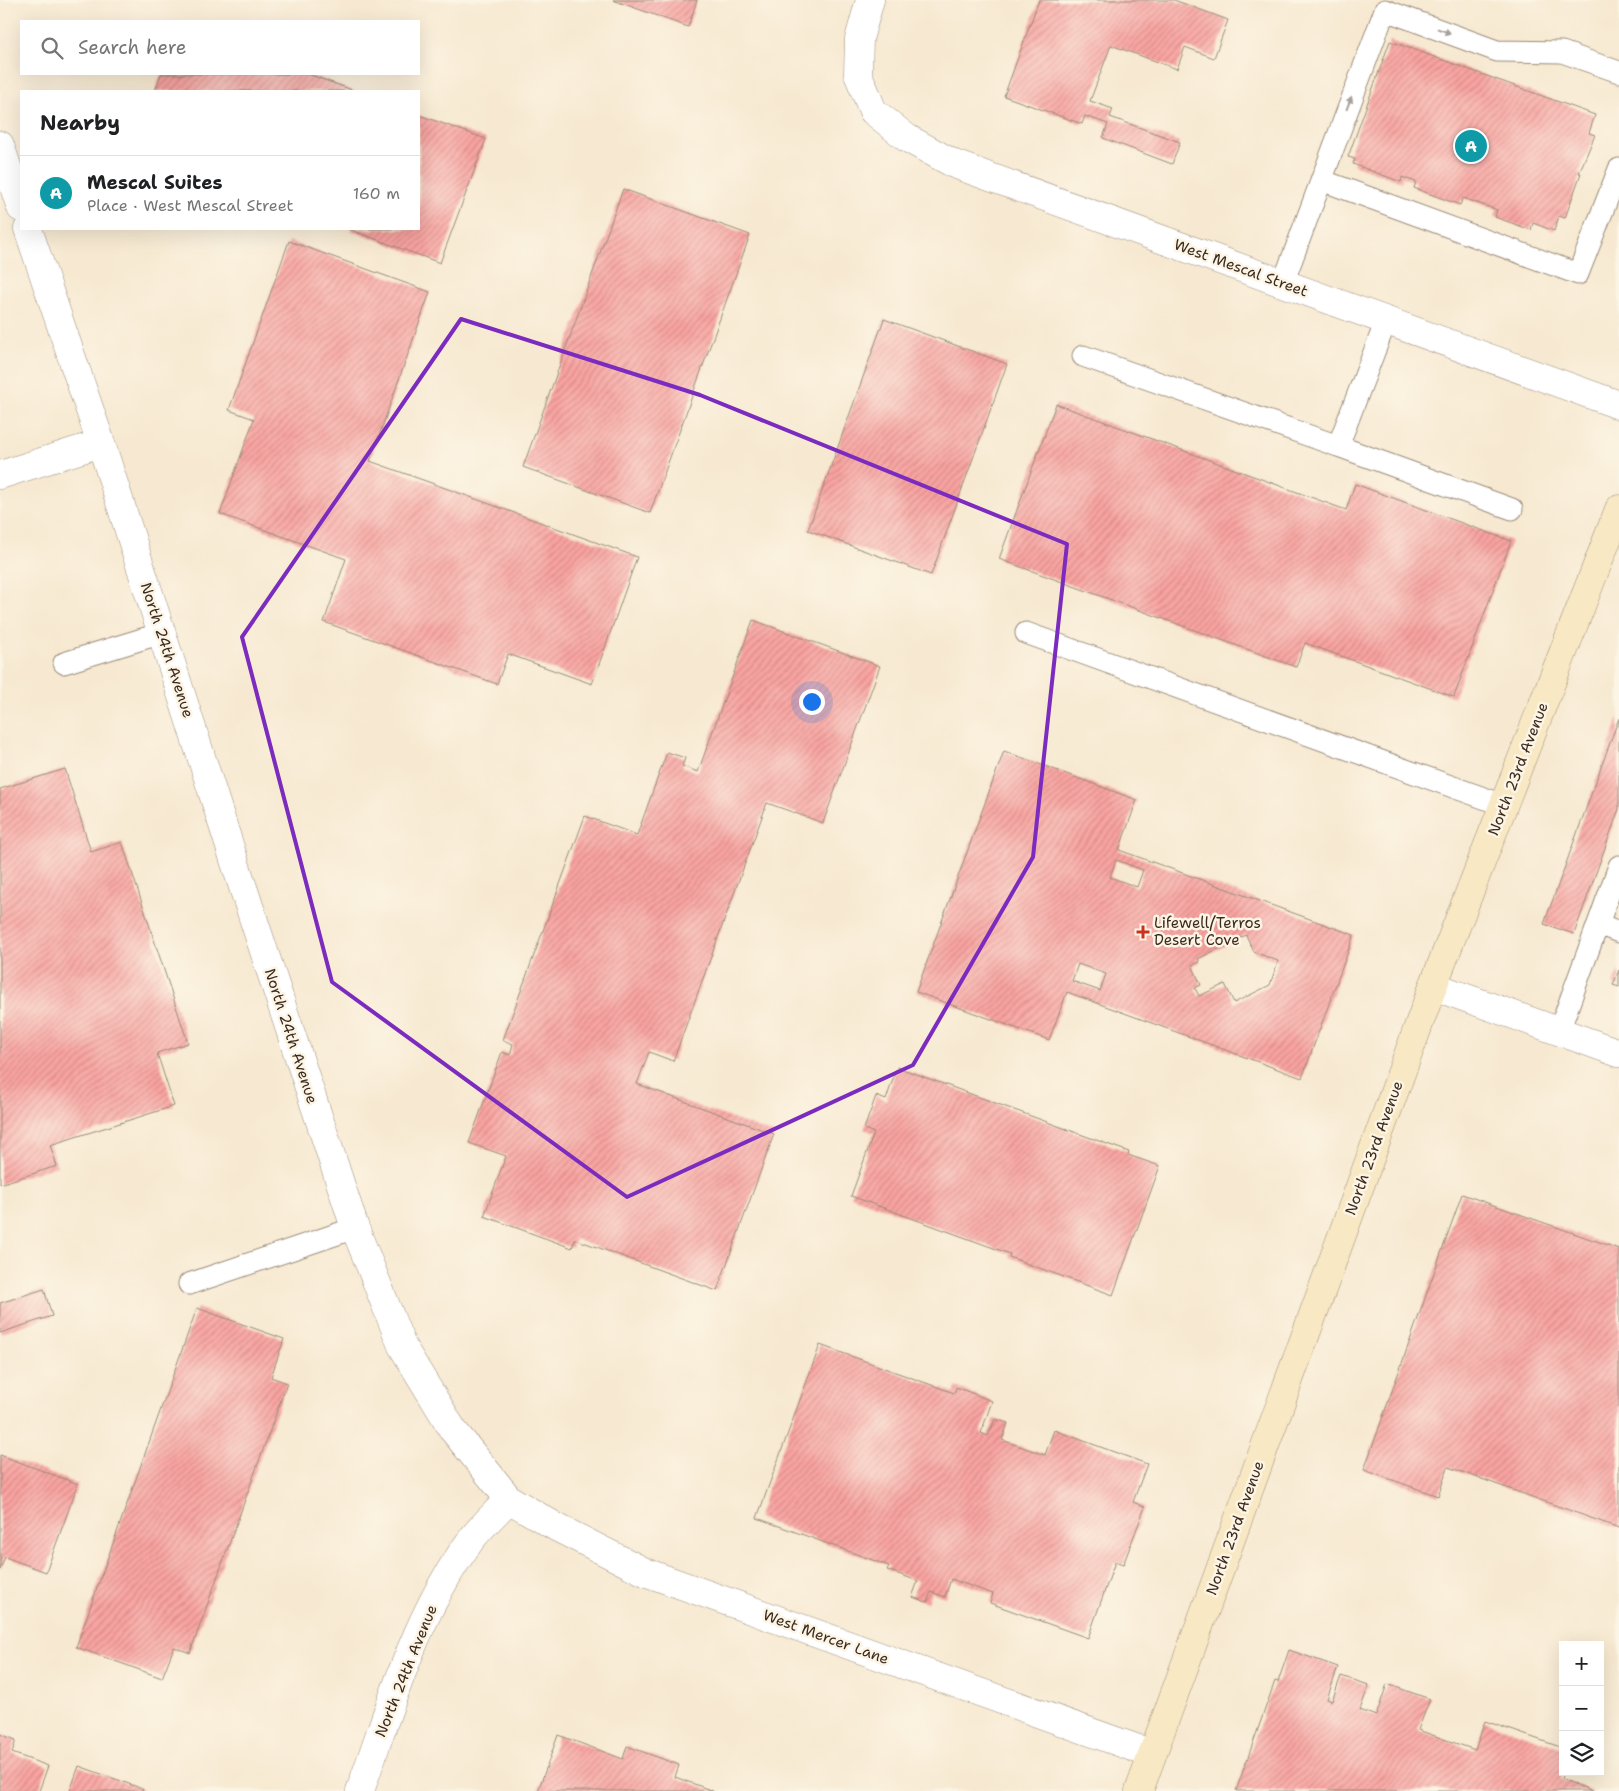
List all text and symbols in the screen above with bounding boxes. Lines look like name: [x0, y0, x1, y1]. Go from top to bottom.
search box: [20, 20, 420, 75]
one-way arrow: [1437, 27, 1452, 35]
icon: search: [38, 34, 66, 62]
text: Search here: [78, 35, 187, 60]
one-way arrow: [1346, 96, 1354, 110]
text: Nearby: [40, 109, 120, 137]
pin: A: [1455, 127, 1487, 165]
text: Mescal Suites: [87, 170, 223, 195]
text: A: [50, 183, 62, 204]
text: 160 m: [353, 183, 400, 204]
text: Place · West Mescal Street: [87, 195, 294, 216]
street label: West Mescal Street: [1171, 234, 1311, 302]
street label: North 24th Avenue: [136, 580, 198, 720]
your location: [799, 689, 825, 715]
street label: North 23rd Avenue: [1483, 699, 1553, 839]
place label: Lifewell/Terros Desert Cove: [1154, 913, 1261, 950]
marker: Lifewell/Terros Desert Cove: [1136, 925, 1150, 939]
street label: North 24th Avenue: [260, 966, 322, 1106]
street label: North 23rd Avenue: [1340, 1078, 1408, 1218]
street label: North 23rd Avenue: [1201, 1458, 1269, 1598]
street label: North 24th Avenue: [370, 1602, 442, 1740]
street label: West Mercer Lane: [760, 1605, 892, 1669]
map controls: [1559, 1641, 1604, 1776]
button: +: [1559, 1641, 1604, 1686]
button: −: [1559, 1686, 1604, 1731]
button: layers: [1559, 1731, 1604, 1776]

